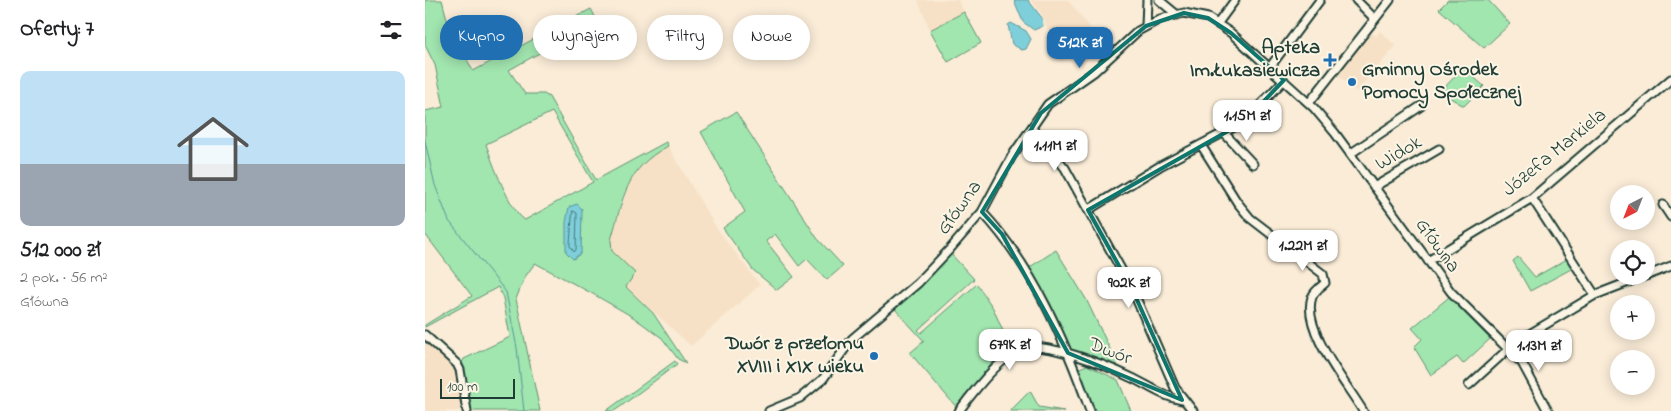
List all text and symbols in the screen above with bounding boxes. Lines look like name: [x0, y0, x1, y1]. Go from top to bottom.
text: Oferty: 7: [20, 15, 94, 45]
chip: Kupno: [440, 15, 523, 60]
chip: Wynajem: [533, 15, 637, 60]
chip: Filtry: [647, 15, 723, 60]
chip: Nowe: [733, 15, 810, 60]
icon: filters: [377, 16, 405, 44]
pin: 512K zł: [1034, 27, 1126, 69]
text: 512K zł: [1058, 31, 1102, 55]
place label: Apteka Im.Łukasiewicza: [1190, 34, 1320, 86]
marker: Apteka Im.Łukasiewicza: [1324, 54, 1336, 66]
place label: Gminny Ośrodek Pomocy Społecznej: [1362, 56, 1522, 109]
marker: Gminny Ośrodek Pomocy Społecznej: [1346, 76, 1358, 88]
pin: 1.15M zł: [1195, 100, 1299, 142]
street label: Józefa Markiela: [1496, 102, 1614, 204]
icon: home: [168, 104, 258, 194]
text: 1.15M zł: [1224, 104, 1270, 128]
street label: Widok: [1370, 129, 1428, 179]
pin: 1.11M zł: [1003, 130, 1107, 172]
text: 1.11M zł: [1034, 134, 1076, 158]
street label: Główna: [930, 175, 990, 241]
north arrow: [1610, 185, 1655, 230]
map controls: [1610, 185, 1655, 395]
street label: Główna: [1407, 213, 1467, 279]
pin: 1.22M zł: [1251, 230, 1355, 272]
text: 1.22M zł: [1279, 234, 1327, 258]
text: 512 000 zł: [20, 236, 100, 266]
button: locate: [1610, 240, 1655, 285]
text: 2 pok. · 56 m²: [20, 266, 108, 290]
pin: 902K zł: [1083, 266, 1175, 309]
text: 902K zł: [1108, 271, 1150, 295]
text: Główna: [20, 290, 69, 314]
button: +: [1610, 295, 1655, 340]
pin: 679K zł: [964, 328, 1056, 371]
place label: Dwór z przełomu XVIII i XIX wieku: [724, 330, 864, 382]
street label: Dwór: [1083, 330, 1137, 374]
pin: 1.13M zł: [1487, 330, 1591, 372]
text: 679K zł: [990, 333, 1030, 357]
text: 1.13M zł: [1517, 334, 1561, 358]
marker: Dwór z przełomu XVIII i XIX wieku: [868, 350, 880, 362]
button: −: [1610, 350, 1655, 395]
scale bar: [440, 376, 515, 399]
text: 100 m: [447, 377, 478, 398]

